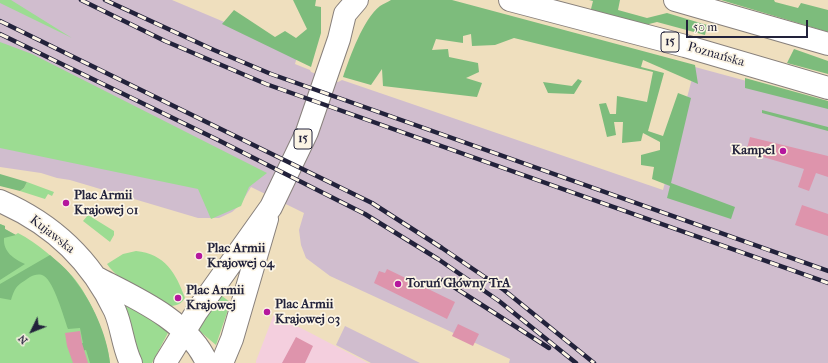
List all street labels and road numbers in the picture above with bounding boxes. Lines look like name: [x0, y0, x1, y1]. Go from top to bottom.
road number: 15: [661, 32, 679, 52]
street label: Poznańska: [686, 39, 746, 71]
road number: 15: [294, 129, 312, 149]
street label: Kujawska: [26, 213, 78, 257]

